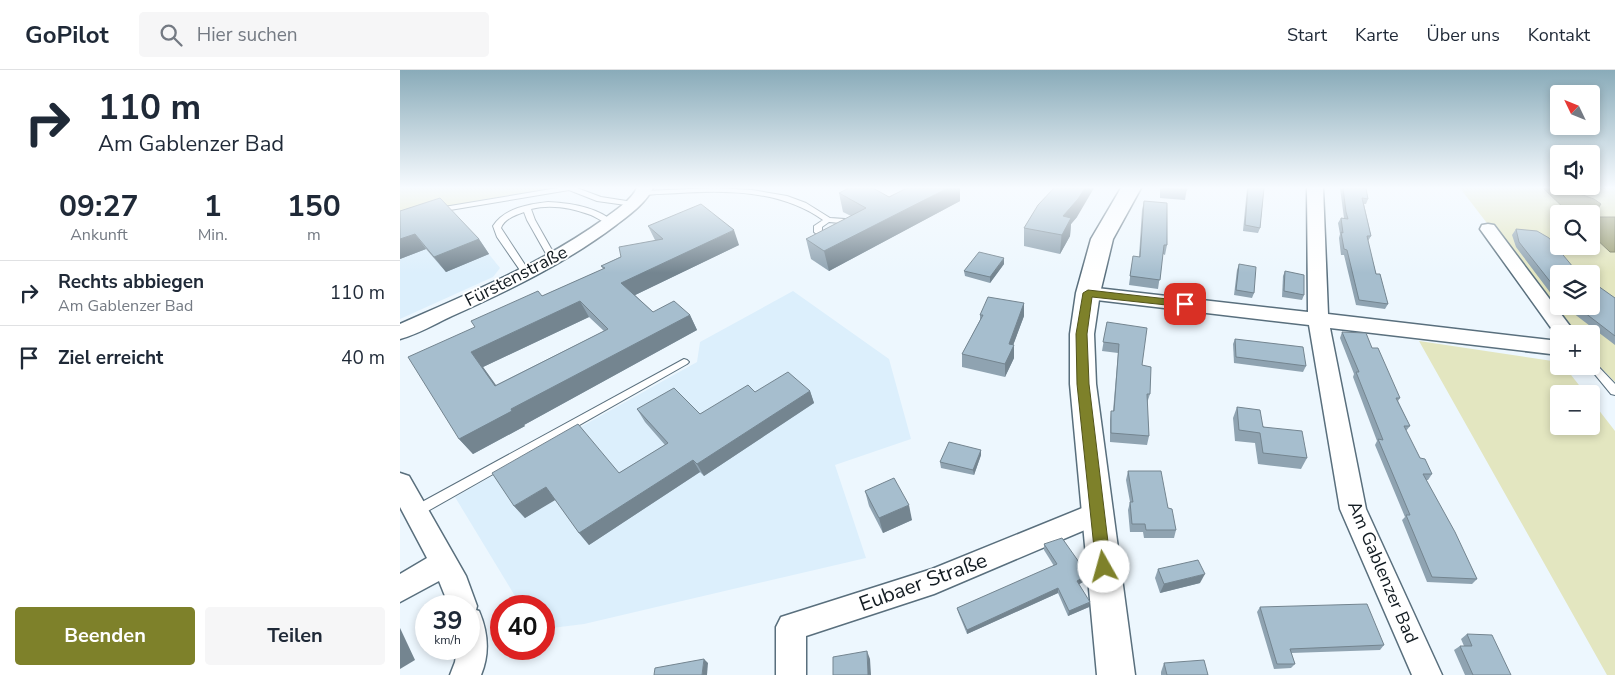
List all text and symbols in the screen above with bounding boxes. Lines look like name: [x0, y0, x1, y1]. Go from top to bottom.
search box: [139, 12, 489, 57]
text: GoPilot: [25, 19, 109, 51]
icon: search: [157, 21, 185, 49]
text: Hier suchen: [197, 22, 298, 48]
text: Start: [1287, 23, 1327, 47]
text: Karte: [1355, 23, 1399, 47]
text: Über uns: [1427, 23, 1500, 47]
text: Kontakt: [1528, 23, 1590, 47]
text: 110 m: [98, 84, 201, 131]
north arrow: [1550, 85, 1600, 135]
map controls: [1550, 85, 1600, 435]
icon: right: [15, 90, 80, 155]
text: Am Gablenzer Bad: [98, 129, 284, 159]
button: sound: [1550, 145, 1600, 195]
text: 09:27: [59, 186, 139, 227]
text: 1: [204, 186, 222, 227]
text: 150: [287, 186, 341, 227]
button: search: [1550, 205, 1600, 255]
text: Ankunft: [70, 224, 128, 246]
text: Min.: [198, 224, 228, 246]
text: m: [307, 224, 321, 246]
street label: Fürstenstraße: [461, 240, 571, 312]
button: layers: [1550, 265, 1600, 315]
text: Rechts abbiegen: [58, 269, 204, 295]
icon: right: [15, 279, 43, 307]
text: 110 m: [330, 280, 385, 306]
pin: [1164, 283, 1206, 325]
icon: arrive: [1171, 290, 1199, 318]
text: Am Gablenzer Bad: [58, 295, 193, 317]
button: +: [1550, 325, 1600, 375]
icon: arrive: [15, 344, 43, 372]
text: Ziel erreicht: [58, 345, 163, 371]
text: 40 m: [341, 345, 385, 371]
button: −: [1550, 385, 1600, 435]
street label: Am Gablenzer Bad: [1342, 497, 1424, 647]
position arrow: [1077, 540, 1129, 592]
street label: Eubaer Straße: [855, 546, 991, 618]
speed limit sign: 40: [490, 595, 555, 660]
text: 39: [432, 604, 463, 638]
button: Beenden: [15, 607, 195, 665]
button: Teilen: [205, 607, 385, 665]
text: km/h: [434, 632, 461, 648]

